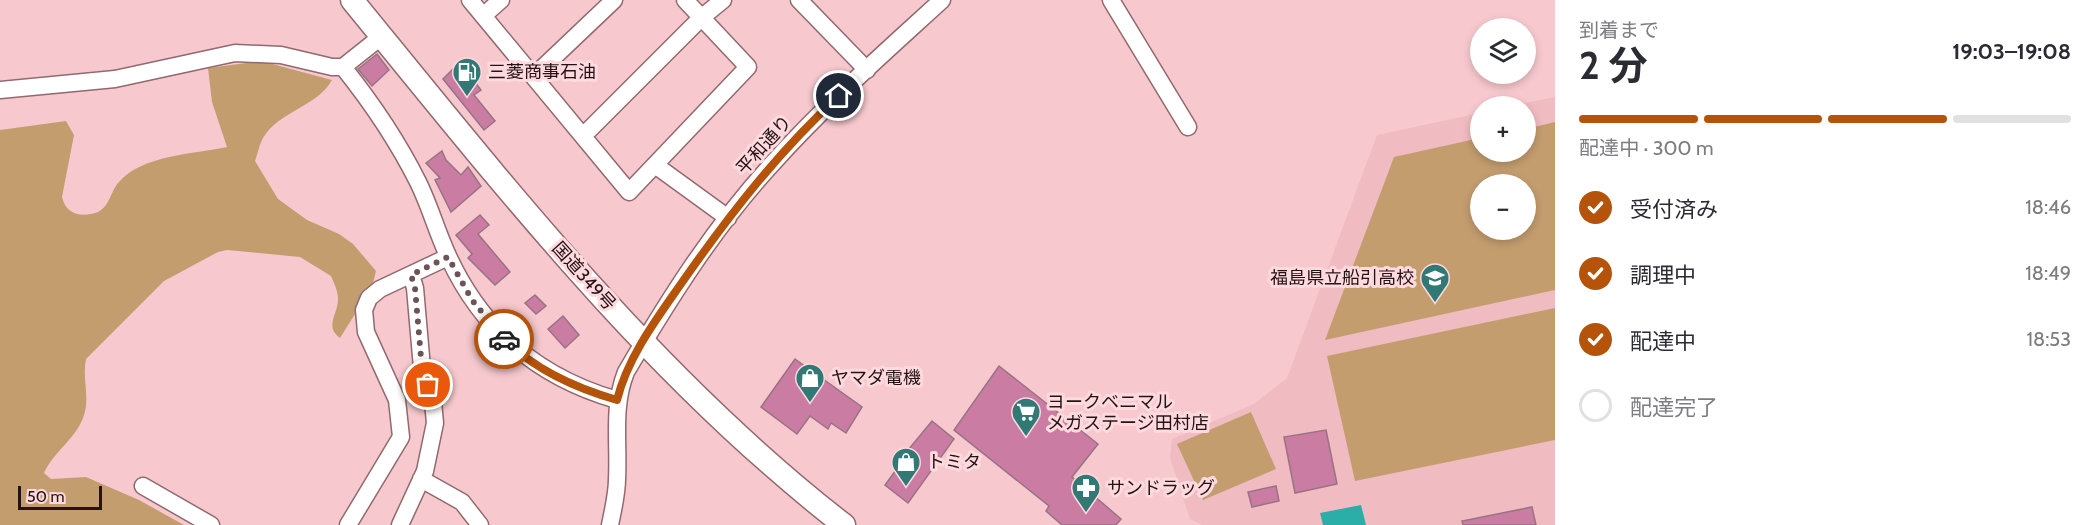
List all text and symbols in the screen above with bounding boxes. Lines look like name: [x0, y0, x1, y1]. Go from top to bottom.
map controls: [1470, 18, 1536, 240]
button: layers: [1470, 18, 1536, 84]
text: 到着まで: [1579, 18, 1659, 42]
text: 19:03–19:08: [1952, 38, 2071, 65]
text: 2 分: [1579, 41, 1647, 89]
fuel station icon: 三菱商事石油: [451, 56, 483, 98]
place label: 三菱商事石油: [488, 61, 596, 83]
pin: [813, 70, 864, 121]
icon: home: [822, 79, 855, 112]
button: +: [1470, 96, 1536, 162]
street label: 平和通り: [732, 111, 796, 179]
text: 配達中 · 300 m: [1579, 136, 1714, 160]
button: −: [1470, 174, 1536, 240]
icon: check: [1579, 191, 1612, 224]
text: 18:46: [2025, 195, 2071, 219]
text: 受付済み: [1630, 196, 1718, 223]
street label: 国道349号: [548, 237, 620, 315]
icon: check: [1579, 257, 1612, 290]
text: 18:49: [2025, 261, 2071, 285]
school or university icon: 福島県立船引高校: [1419, 262, 1451, 304]
text: 調理中: [1630, 262, 1696, 289]
place label: 福島県立船引高校: [1270, 267, 1414, 289]
courier: [474, 309, 534, 369]
icon: car: [488, 323, 521, 356]
icon: check: [1579, 323, 1612, 356]
text: 18:53: [2027, 327, 2071, 351]
text: 配達中: [1630, 328, 1696, 355]
pin: [402, 359, 453, 410]
shop icon: ヤマダ電機: [794, 362, 826, 404]
place label: ヤマダ電機: [831, 367, 921, 389]
icon: bag: [411, 368, 444, 401]
place label: ヨークベニマル メガステージ田村店: [1047, 391, 1209, 434]
text: 配達完了: [1630, 394, 1718, 421]
supermarket icon: ヨークベニマル メガステージ田村店: [1010, 396, 1042, 438]
shop icon: トミタ: [890, 446, 922, 488]
place label: トミタ: [927, 451, 981, 473]
pharmacy icon: サンドラッグ: [1070, 472, 1102, 514]
place label: サンドラッグ: [1107, 477, 1215, 499]
scale bar: [18, 483, 102, 510]
text: 50 m: [27, 487, 64, 506]

